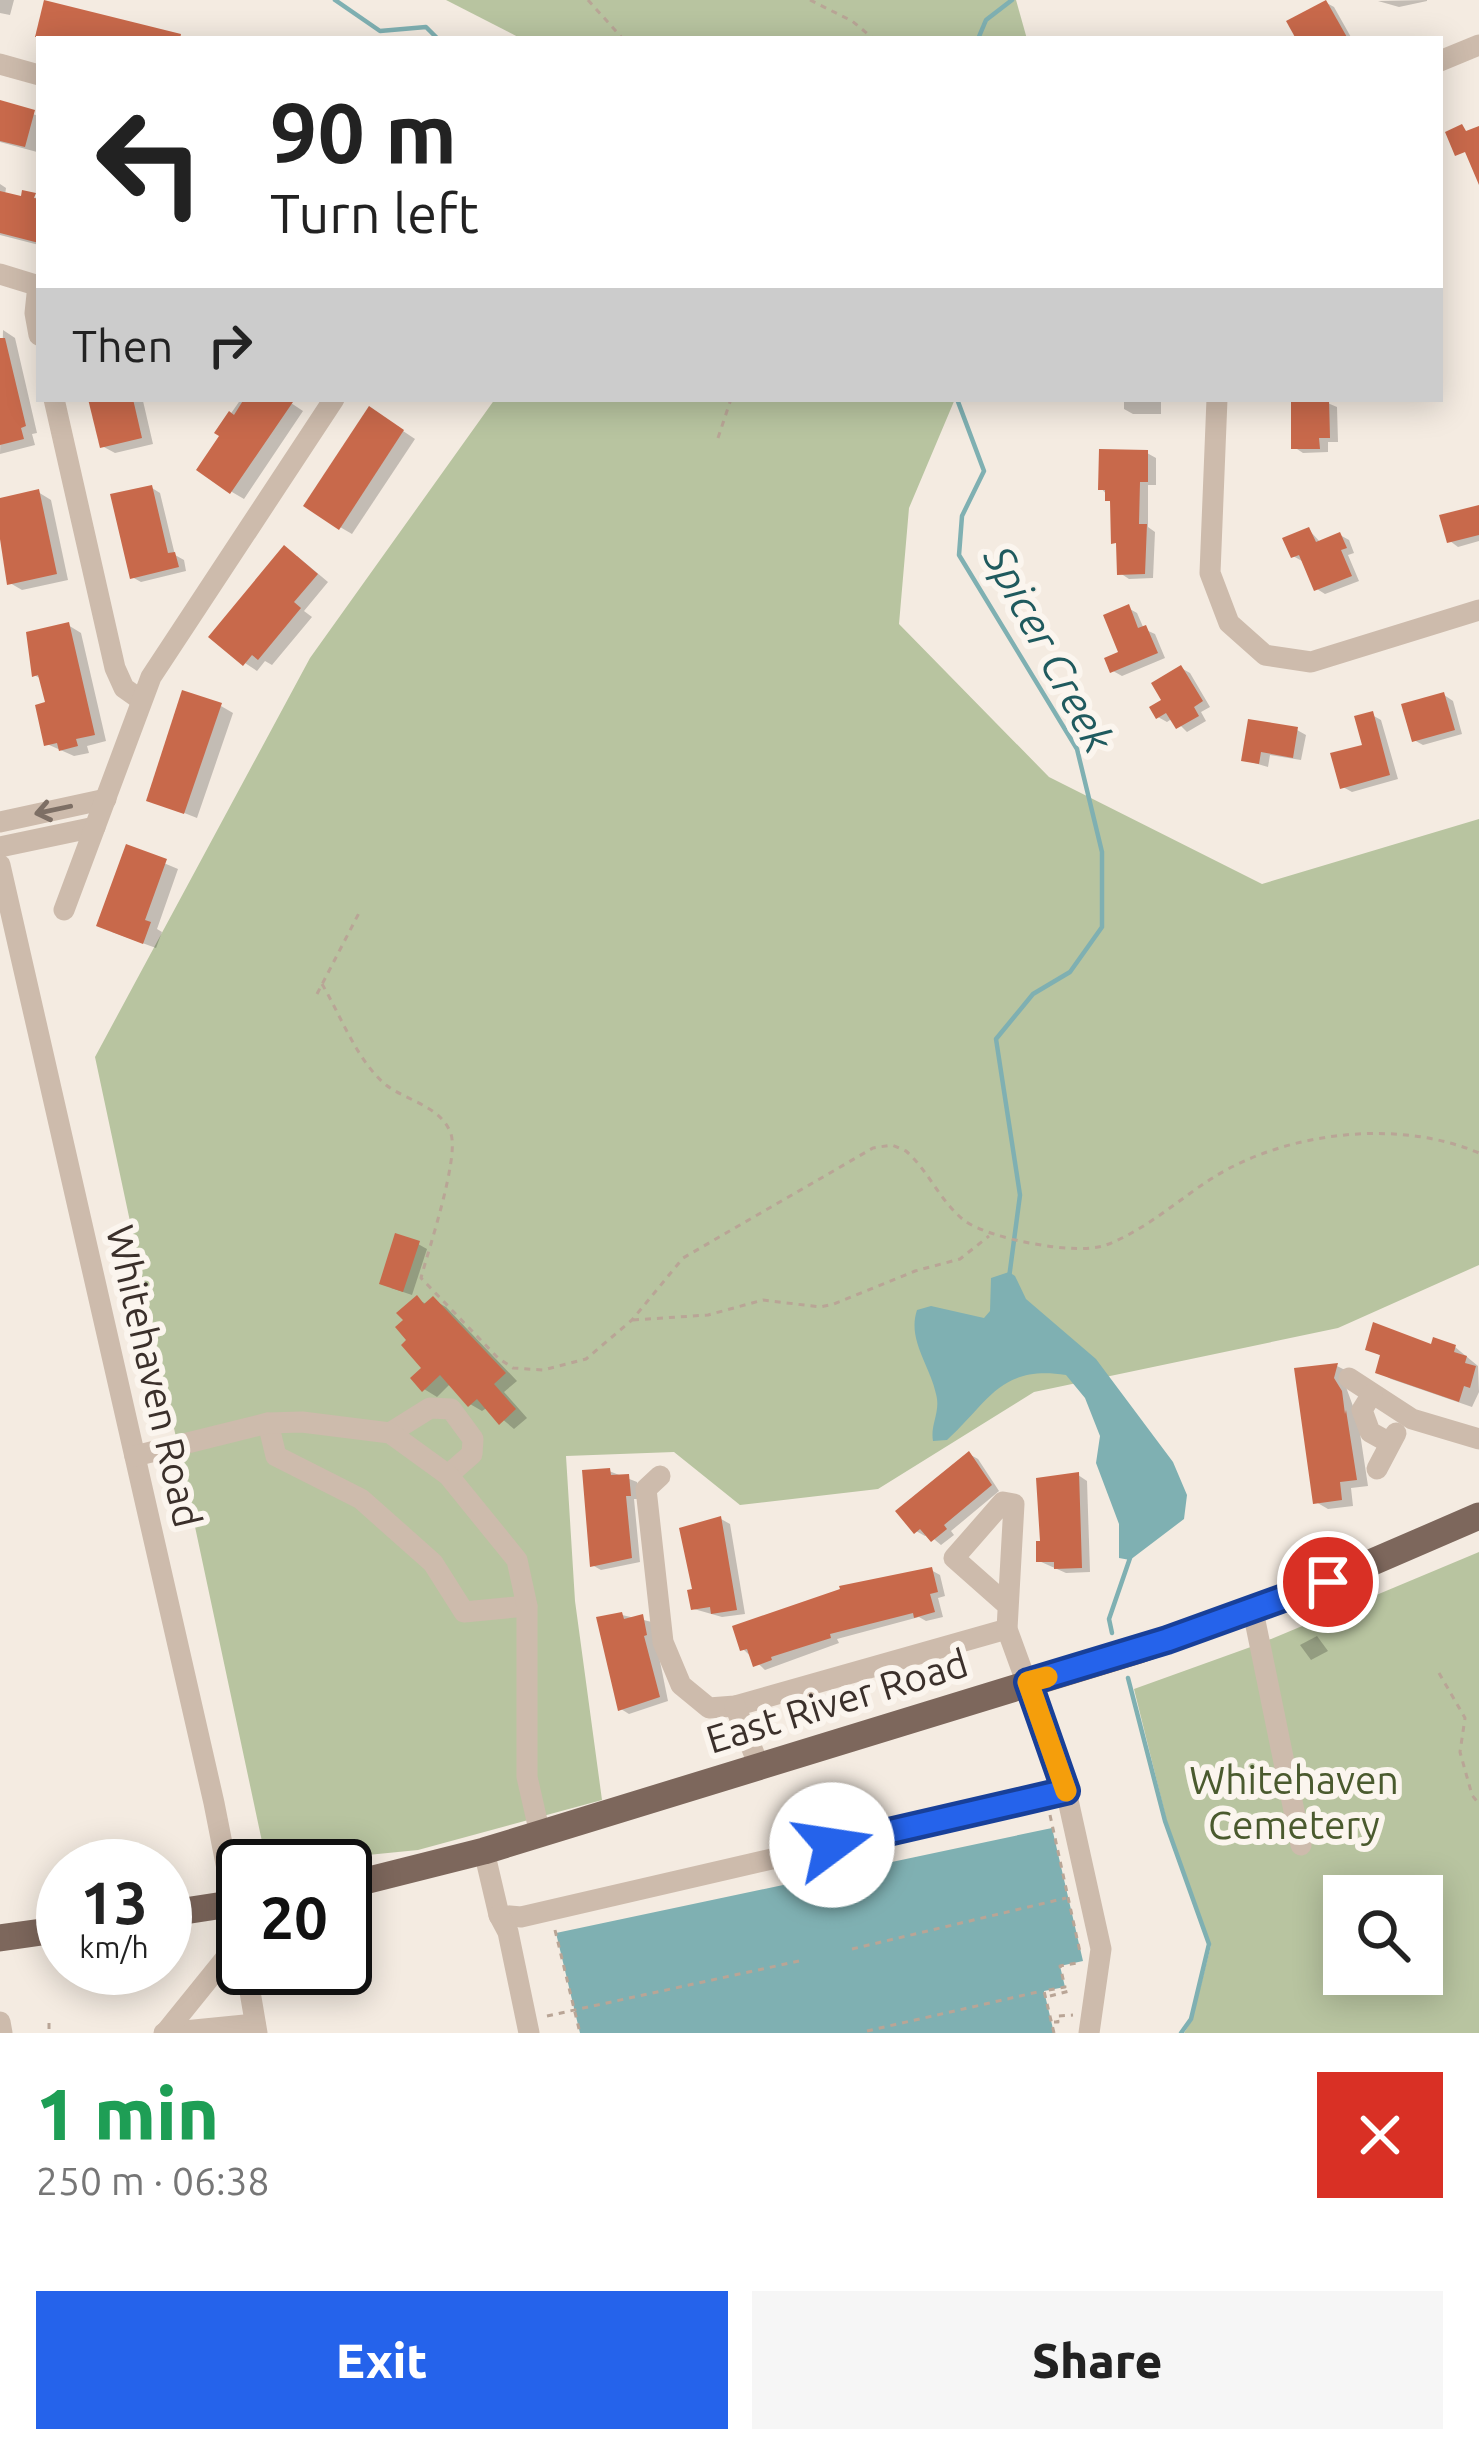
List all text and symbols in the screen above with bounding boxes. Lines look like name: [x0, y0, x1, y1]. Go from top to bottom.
icon: left: [72, 84, 228, 240]
text: 90 m: [270, 85, 457, 179]
text: Turn left: [270, 183, 479, 243]
icon: right: [197, 312, 263, 378]
text: Then: [72, 320, 173, 371]
water label: Spicer Creek: [975, 537, 1124, 760]
one-way arrow: [34, 800, 72, 823]
street label: Whitehaven Road: [99, 1221, 210, 1531]
pin: [1277, 1531, 1379, 1633]
icon: arrive: [1295, 1549, 1361, 1615]
street label: East River Road: [701, 1640, 973, 1761]
park label: Whitehaven Cemetery: [1189, 1758, 1399, 1846]
position arrow: [769, 1782, 895, 1908]
speed limit sign: 20: [216, 1839, 372, 1995]
text: 13: [80, 1868, 148, 1935]
map controls: [1323, 1875, 1443, 1995]
button: search: [1323, 1875, 1443, 1995]
text: km/h: [79, 1930, 149, 1964]
button: close: [1317, 2072, 1443, 2198]
text: 1 min: [36, 2073, 219, 2154]
text: 250 m · 06:38: [36, 2159, 270, 2202]
button: Exit: [36, 2291, 728, 2429]
button: Share: [752, 2291, 1443, 2429]

